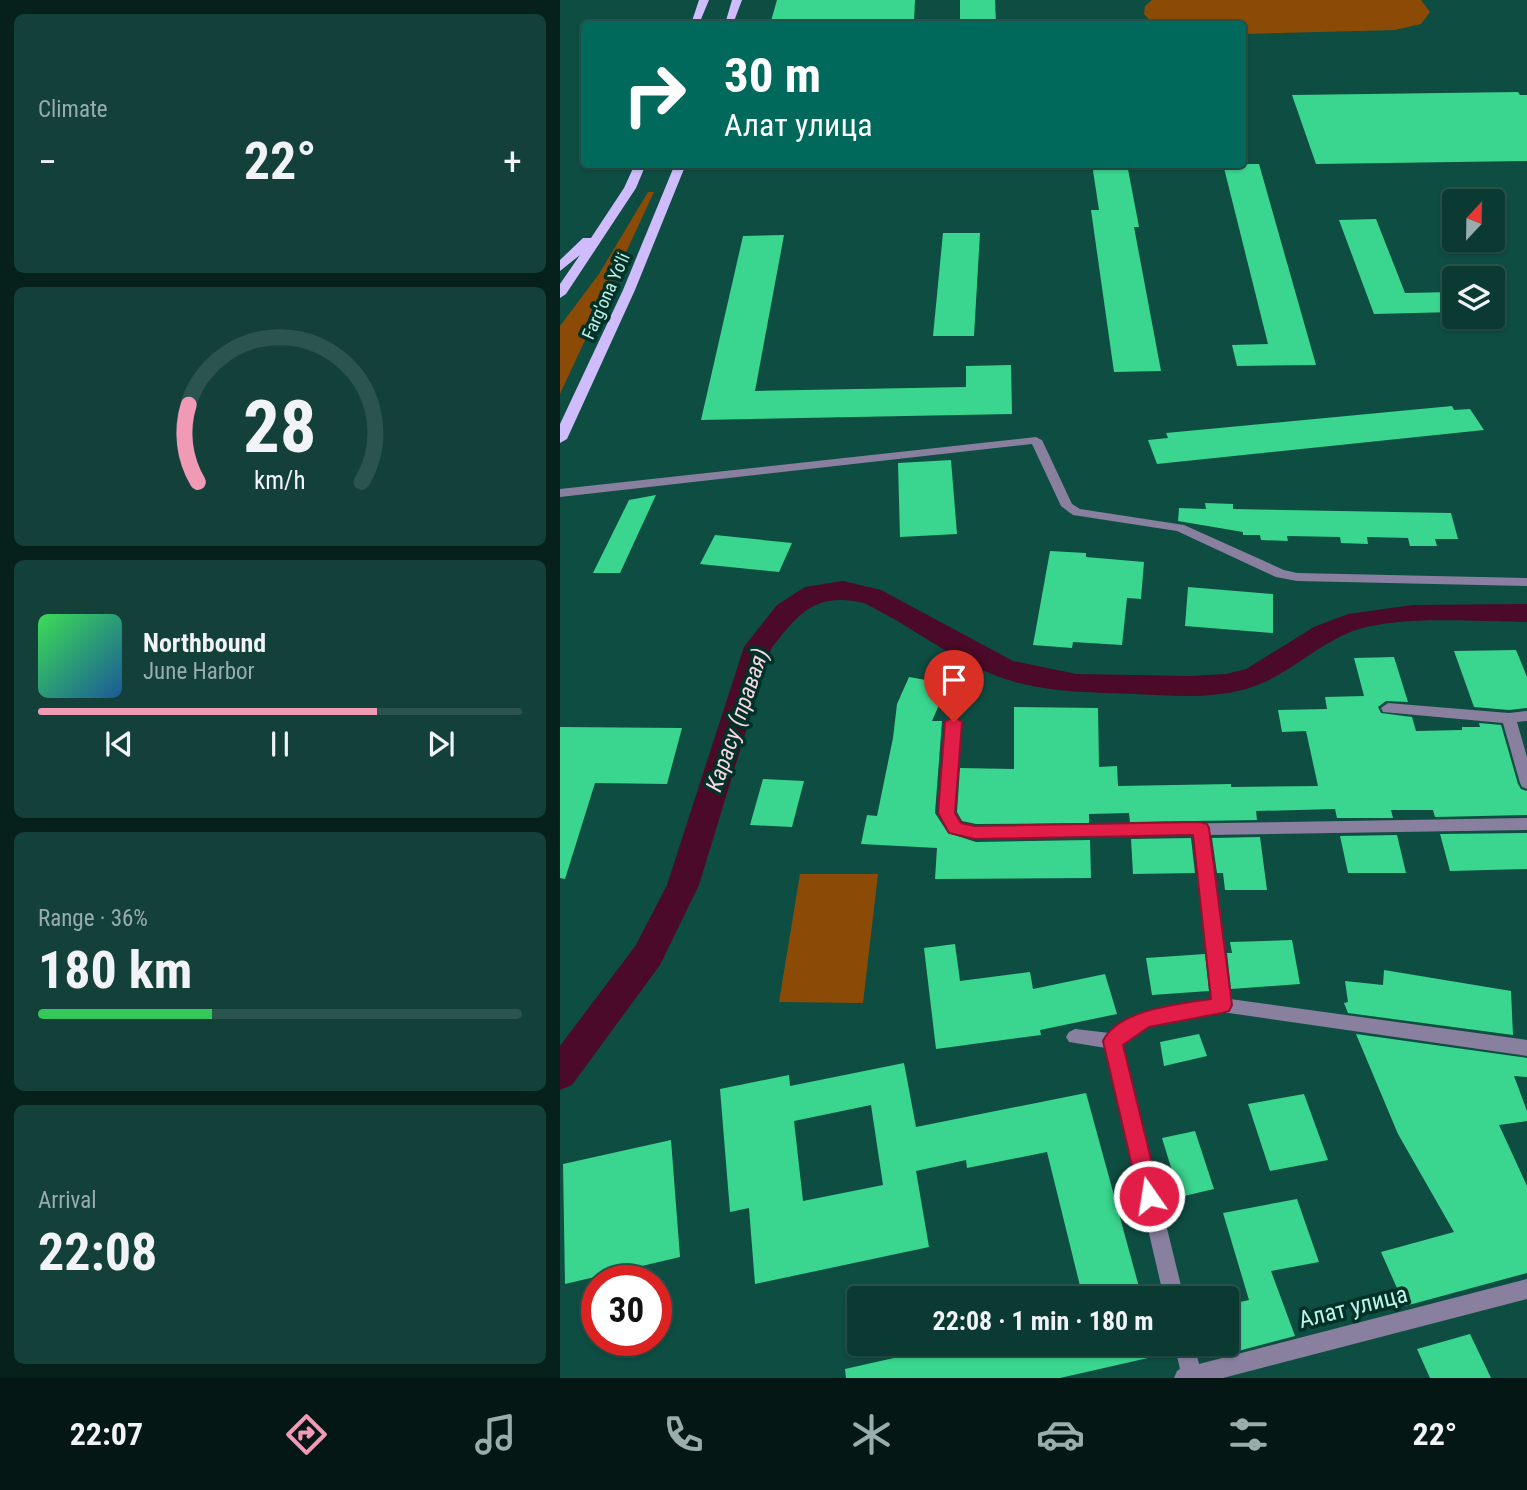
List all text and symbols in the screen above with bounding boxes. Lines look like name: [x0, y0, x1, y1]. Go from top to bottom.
text: 30 m: [724, 47, 821, 104]
icon: right: [609, 49, 700, 140]
text: Climate: [38, 96, 108, 123]
text: Алат улица: [724, 106, 873, 144]
text: 22°: [244, 131, 316, 192]
text: −: [38, 140, 57, 184]
text: +: [503, 140, 522, 184]
north arrow: [1442, 189, 1505, 252]
map controls: [1442, 189, 1505, 329]
street label: Farg'ona Yo'li: [577, 249, 634, 342]
button: layers: [1442, 266, 1505, 329]
text: 28: [243, 385, 317, 471]
text: km/h: [254, 466, 306, 495]
text: Northbound: [143, 628, 266, 658]
water label: Карасу (правая): [700, 645, 775, 795]
pin: [924, 650, 984, 722]
text: June Harbor: [143, 658, 255, 685]
icon: arrive: [935, 661, 973, 699]
icon: previous: [100, 725, 138, 763]
icon: pause: [261, 725, 299, 763]
icon: next: [422, 725, 460, 763]
text: Range · 36%: [38, 905, 148, 932]
text: 180 km: [38, 940, 192, 1001]
position arrow: [1112, 1159, 1186, 1233]
text: Arrival: [38, 1187, 97, 1214]
text: 22:08: [38, 1222, 157, 1283]
speed limit sign: 30: [581, 1265, 672, 1356]
street label: Алат улица: [1296, 1280, 1410, 1334]
text: 22:08 · 1 min · 180 m: [933, 1306, 1153, 1336]
icon: directions: [282, 1410, 331, 1459]
icon: music: [471, 1410, 520, 1459]
icon: phone: [659, 1410, 708, 1459]
icon: climate: [847, 1410, 896, 1459]
icon: car: [1036, 1410, 1085, 1459]
icon: filters: [1224, 1410, 1273, 1459]
text: 22:07: [70, 1415, 143, 1453]
text: 22°: [1413, 1415, 1457, 1453]

